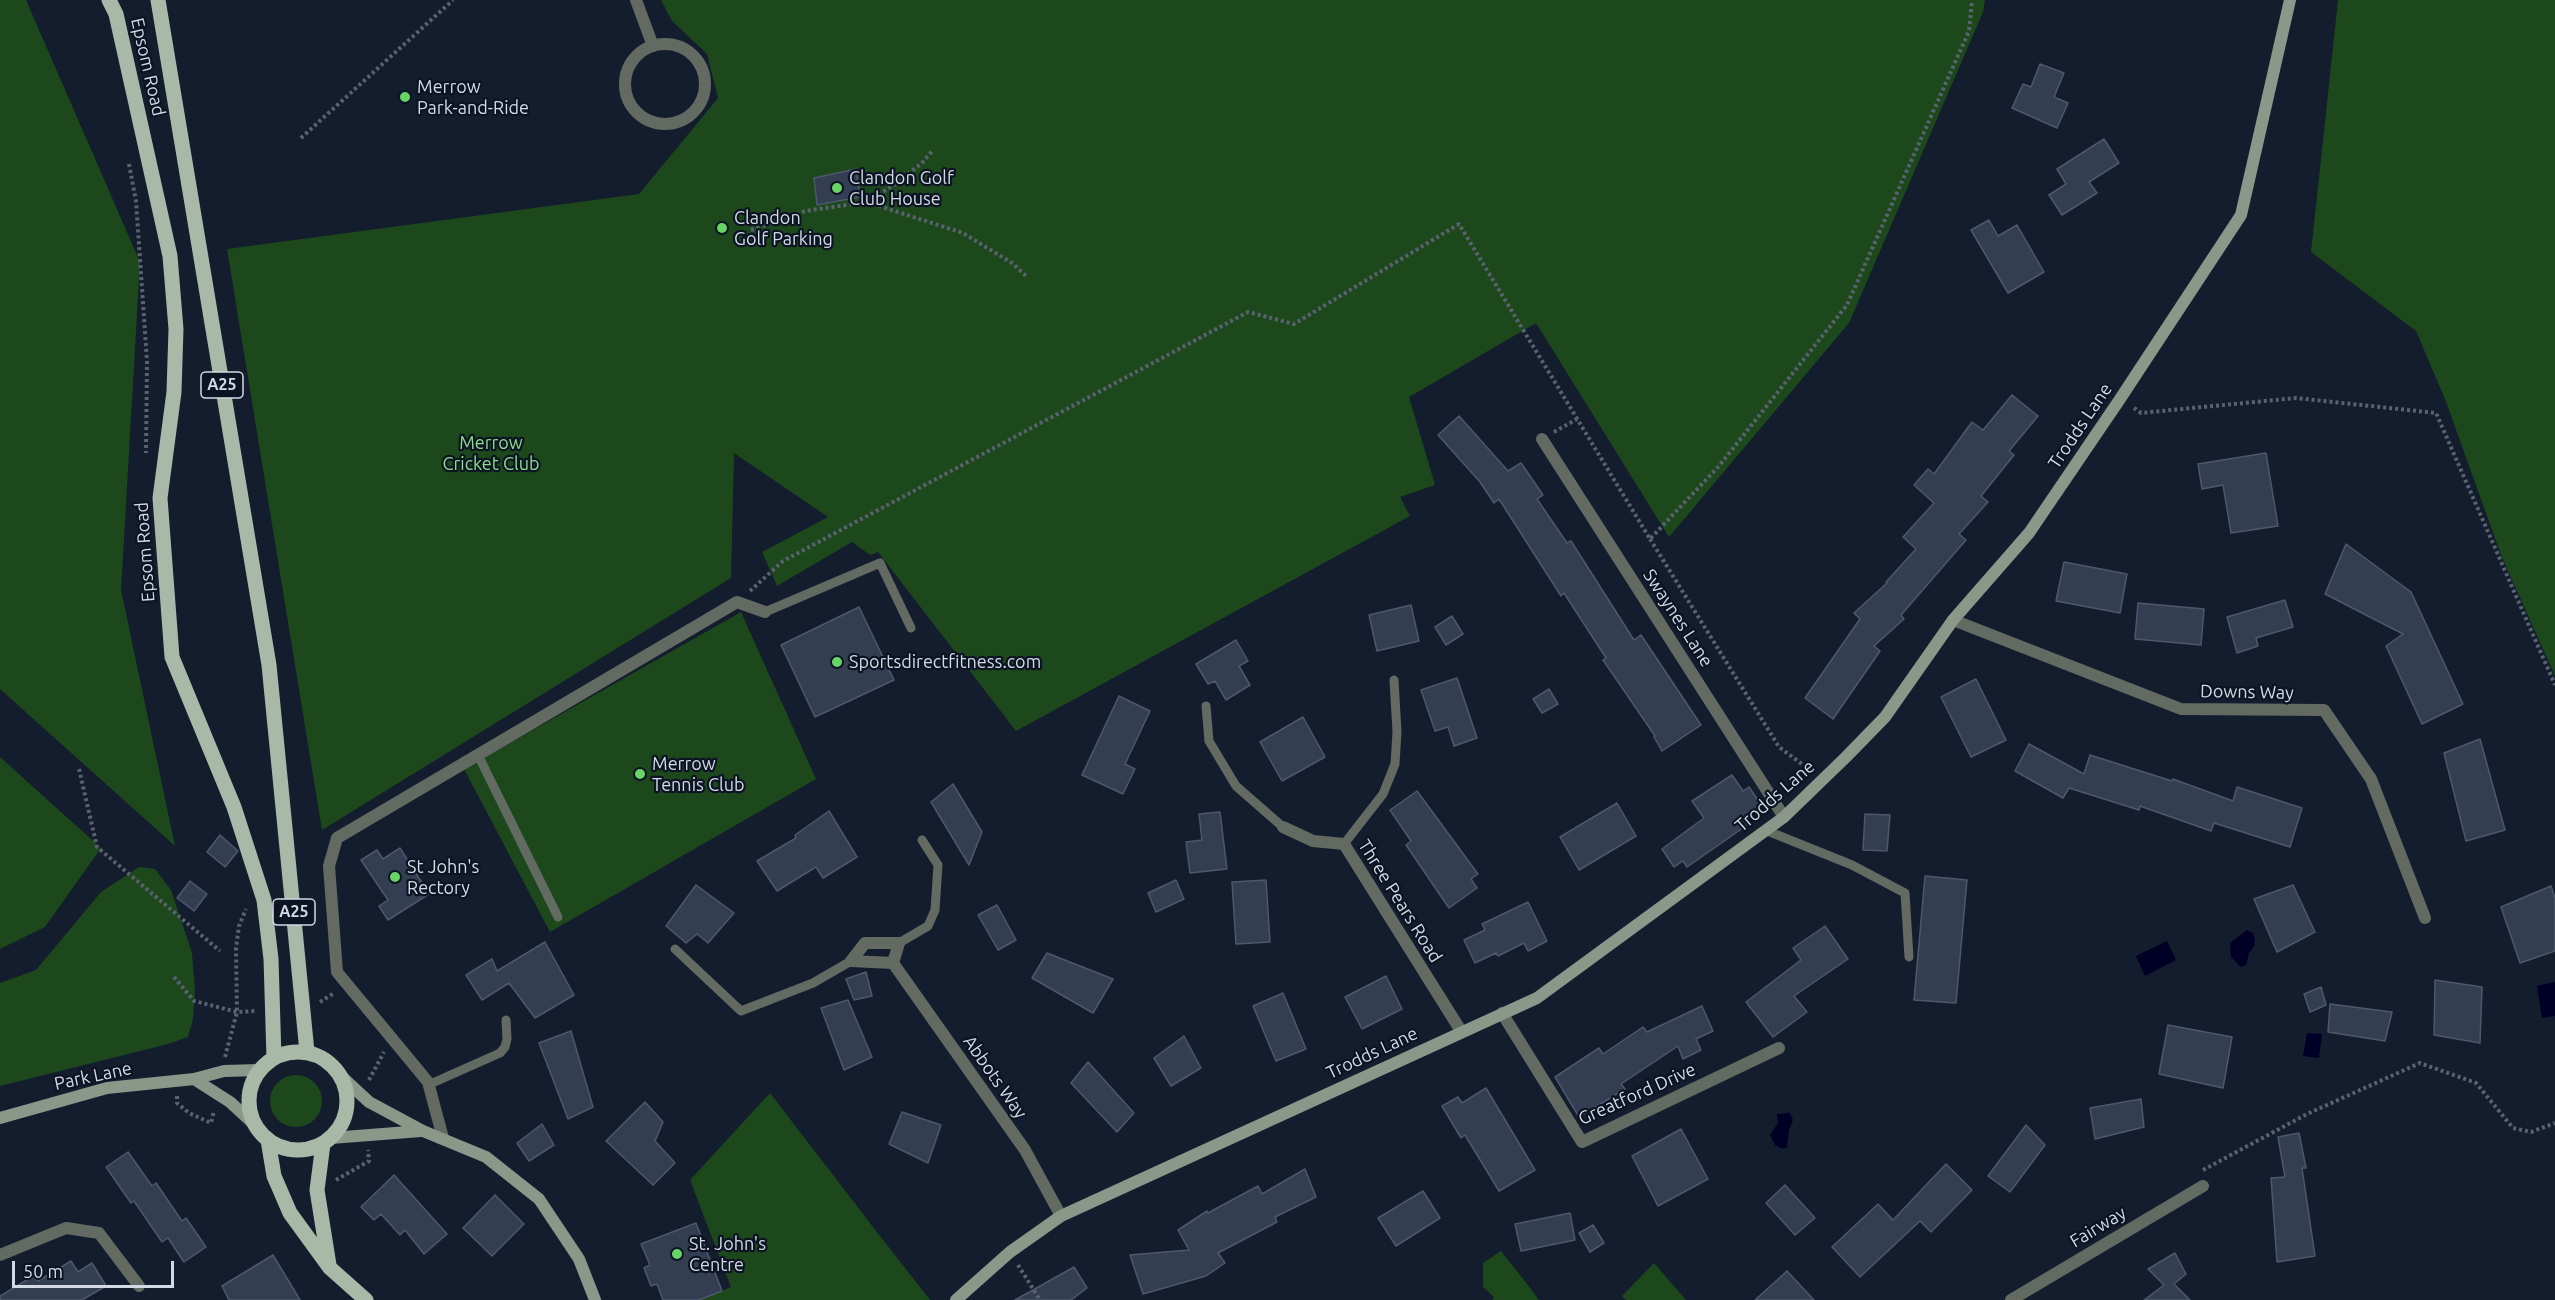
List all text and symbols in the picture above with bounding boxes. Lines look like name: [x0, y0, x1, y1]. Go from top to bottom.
street label: Epsom Road: [126, 16, 170, 118]
place label: Merrow Park-and-Ride: [417, 76, 529, 118]
marker: Merrow Park-and-Ride: [398, 90, 412, 104]
place label: Clandon Golf Club House: [849, 167, 954, 210]
marker: Clandon Golf Club House: [830, 181, 844, 195]
place label: Clandon Golf Parking: [734, 207, 833, 250]
marker: Clandon Golf Parking: [715, 221, 729, 235]
road number: A25: [201, 372, 243, 398]
street label: Trodds Lane: [2044, 379, 2116, 473]
park label: Merrow Cricket Club: [442, 432, 540, 474]
street label: Epsom Road: [131, 501, 159, 603]
street label: Swaynes Lane: [1638, 565, 1718, 671]
place label: Sportsdirectfitness.com: [849, 651, 1041, 673]
marker: Sportsdirectfitness.com: [830, 655, 844, 669]
street label: Downs Way: [2200, 680, 2294, 704]
place label: Merrow Tennis Club: [652, 753, 745, 795]
street label: Trodds Lane: [1731, 756, 1819, 836]
marker: Merrow Tennis Club: [633, 767, 647, 781]
street label: Three Pears Road: [1354, 836, 1446, 966]
place label: St John's Rectory: [407, 856, 479, 898]
marker: St John's Rectory: [388, 870, 402, 884]
road number: A25: [273, 899, 315, 925]
street label: Trodds Lane: [1323, 1022, 1421, 1084]
street label: Abbots Way: [958, 1031, 1032, 1123]
street label: Park Lane: [52, 1057, 134, 1095]
street label: Greatford Drive: [1575, 1058, 1699, 1130]
street label: Fairway: [2066, 1202, 2130, 1252]
place label: St. John's Centre: [689, 1233, 766, 1276]
marker: St. John's Centre: [670, 1247, 684, 1261]
scale bar: [15, 1249, 177, 1287]
text: 50 m: [23, 1261, 63, 1281]

